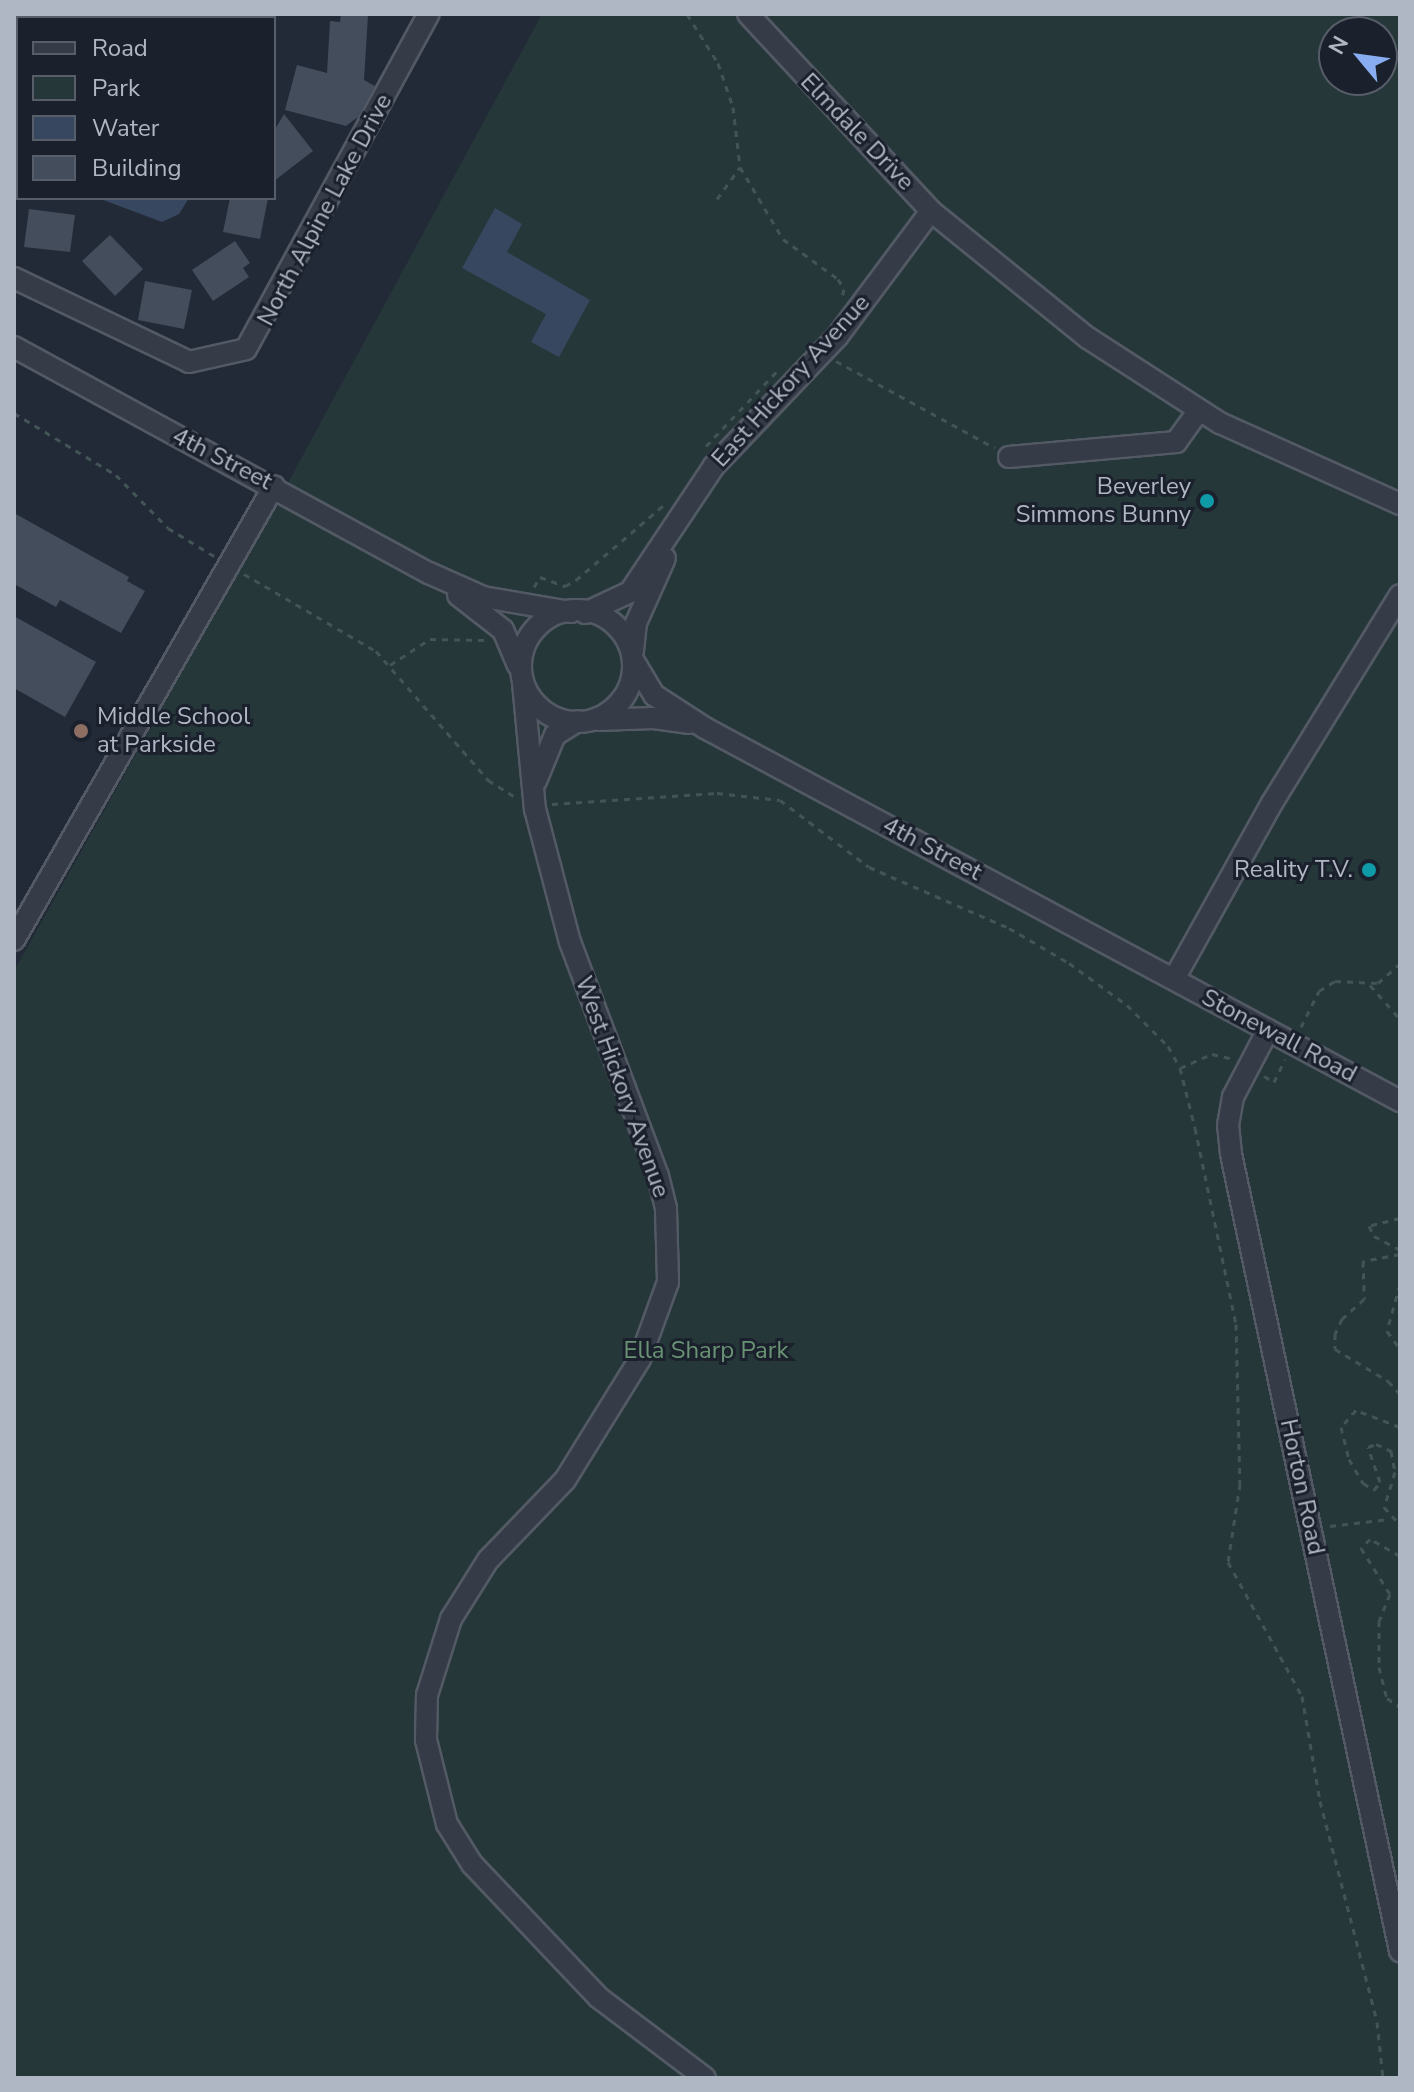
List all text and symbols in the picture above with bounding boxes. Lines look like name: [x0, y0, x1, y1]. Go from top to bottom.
legend: [16, 16, 276, 200]
north arrow: [1318, 16, 1398, 96]
text: N: [1322, 31, 1356, 60]
text: Road: [92, 32, 148, 64]
street label: Elmdale Drive: [794, 68, 920, 196]
text: Park: [92, 72, 140, 104]
street label: North Alpine Lake Drive: [252, 89, 398, 331]
text: Water: [92, 112, 159, 144]
text: Building: [92, 152, 182, 184]
street label: East Hickory Avenue: [706, 289, 876, 473]
street label: 4th Street: [167, 422, 277, 496]
place label: Beverley Simmons Bunny: [1016, 473, 1191, 529]
marker: Beverley Simmons Bunny: [1198, 492, 1216, 510]
place label: Middle School at Parkside: [97, 703, 250, 759]
marker: Middle School at Parkside: [72, 722, 90, 740]
street label: 4th Street: [878, 811, 986, 887]
place label: Reality T.V.: [1234, 856, 1353, 884]
marker: Reality T.V.: [1360, 861, 1378, 879]
street label: West Hickory Avenue: [569, 972, 675, 1202]
street label: Stonewall Road: [1197, 983, 1361, 1089]
park label: Ella Sharp Park: [624, 1337, 788, 1365]
street label: Horton Road: [1274, 1416, 1330, 1558]

